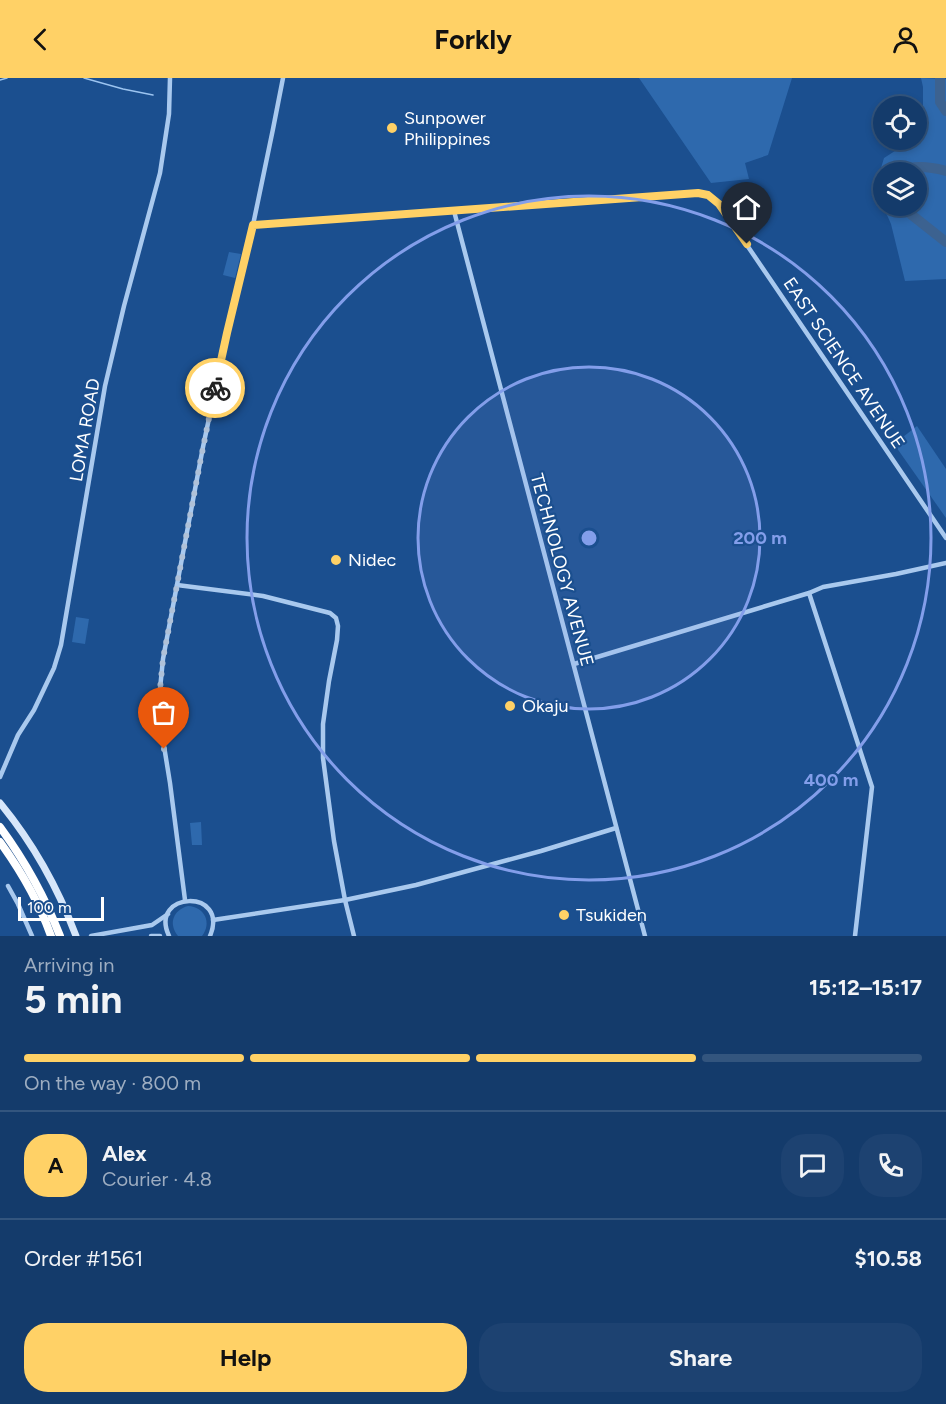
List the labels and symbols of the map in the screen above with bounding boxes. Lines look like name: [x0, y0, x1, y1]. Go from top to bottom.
place label: Sunpower Philippines: [404, 107, 491, 150]
marker: Sunpower Philippines: [385, 121, 399, 135]
pin: [721, 182, 772, 244]
street label: EAST SCIENCE AVENUE: [778, 273, 910, 453]
courier: [185, 358, 245, 418]
street label: LOMA ROAD: [65, 377, 105, 483]
street label: TECHNOLOGY AVENUE: [526, 471, 598, 669]
text: 200 m: [733, 527, 787, 549]
centre of rings: [579, 528, 599, 548]
place label: Nidec: [348, 549, 396, 571]
marker: Nidec: [329, 553, 343, 567]
pin: [138, 687, 189, 749]
place label: Okaju: [522, 695, 569, 717]
marker: Okaju: [503, 699, 517, 713]
text: 400 m: [804, 769, 858, 791]
scale bar: [18, 894, 104, 922]
place label: Tsukiden: [576, 904, 647, 926]
marker: Tsukiden: [557, 908, 571, 922]

